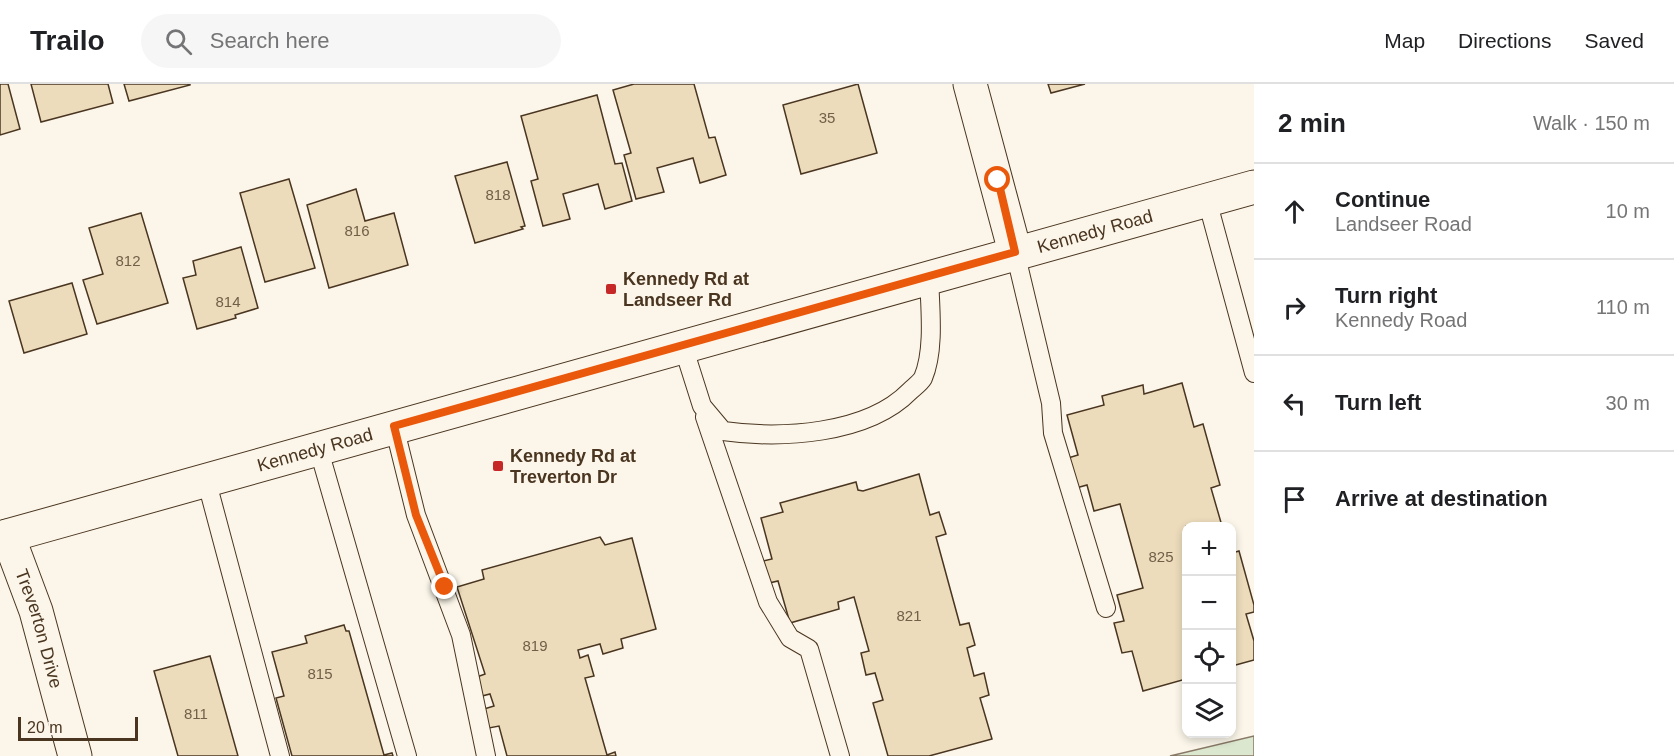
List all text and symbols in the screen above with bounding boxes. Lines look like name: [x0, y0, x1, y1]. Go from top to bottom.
search box: [141, 14, 561, 68]
text: Trailo: [30, 25, 105, 56]
icon: search: [162, 25, 195, 58]
text: Search here: [210, 28, 330, 53]
text: Map: [1384, 29, 1425, 52]
text: Directions: [1458, 29, 1551, 52]
text: Saved: [1584, 29, 1644, 52]
text: 2 min: [1278, 108, 1346, 138]
house number: 35: [819, 109, 835, 126]
text: Walk · 150 m: [1533, 112, 1650, 134]
route start: [984, 166, 1010, 192]
house number: 818: [485, 186, 511, 203]
text: Continue: [1335, 187, 1430, 212]
icon: ahead: [1278, 195, 1311, 228]
text: 10 m: [1606, 200, 1650, 222]
street label: Kennedy Road: [1035, 206, 1155, 257]
text: Landseer Road: [1335, 213, 1472, 235]
house number: 816: [344, 222, 370, 239]
house number: 812: [115, 252, 141, 269]
place label: Kennedy Rd at Landseer Rd: [623, 269, 749, 310]
marker: Kennedy Rd at Landseer Rd: [604, 282, 618, 296]
text: Turn right: [1335, 283, 1437, 308]
icon: right: [1278, 291, 1311, 324]
house number: 814: [215, 293, 241, 310]
text: 110 m: [1596, 296, 1650, 318]
text: Kennedy Road: [1335, 309, 1467, 331]
icon: left: [1278, 387, 1311, 420]
text: Turn left: [1335, 390, 1421, 415]
text: 30 m: [1606, 392, 1650, 414]
street label: Kennedy Road: [255, 424, 375, 476]
place label: Kennedy Rd at Treverton Dr: [510, 446, 636, 487]
marker: Kennedy Rd at Treverton Dr: [491, 459, 505, 473]
icon: arrive: [1278, 483, 1311, 516]
text: Arrive at destination: [1335, 486, 1548, 511]
map controls: [1182, 522, 1236, 738]
button: +: [1182, 522, 1236, 576]
house number: 825: [1148, 548, 1174, 565]
street label: Treverton Drive: [11, 566, 66, 691]
route end: [431, 573, 457, 599]
button: −: [1182, 576, 1236, 630]
house number: 821: [896, 607, 922, 624]
button: locate: [1182, 630, 1236, 684]
house number: 819: [522, 637, 548, 654]
house number: 815: [307, 665, 333, 682]
button: layers: [1182, 684, 1236, 738]
house number: 811: [184, 705, 208, 722]
scale bar: [18, 714, 138, 742]
text: 20 m: [27, 719, 63, 736]

